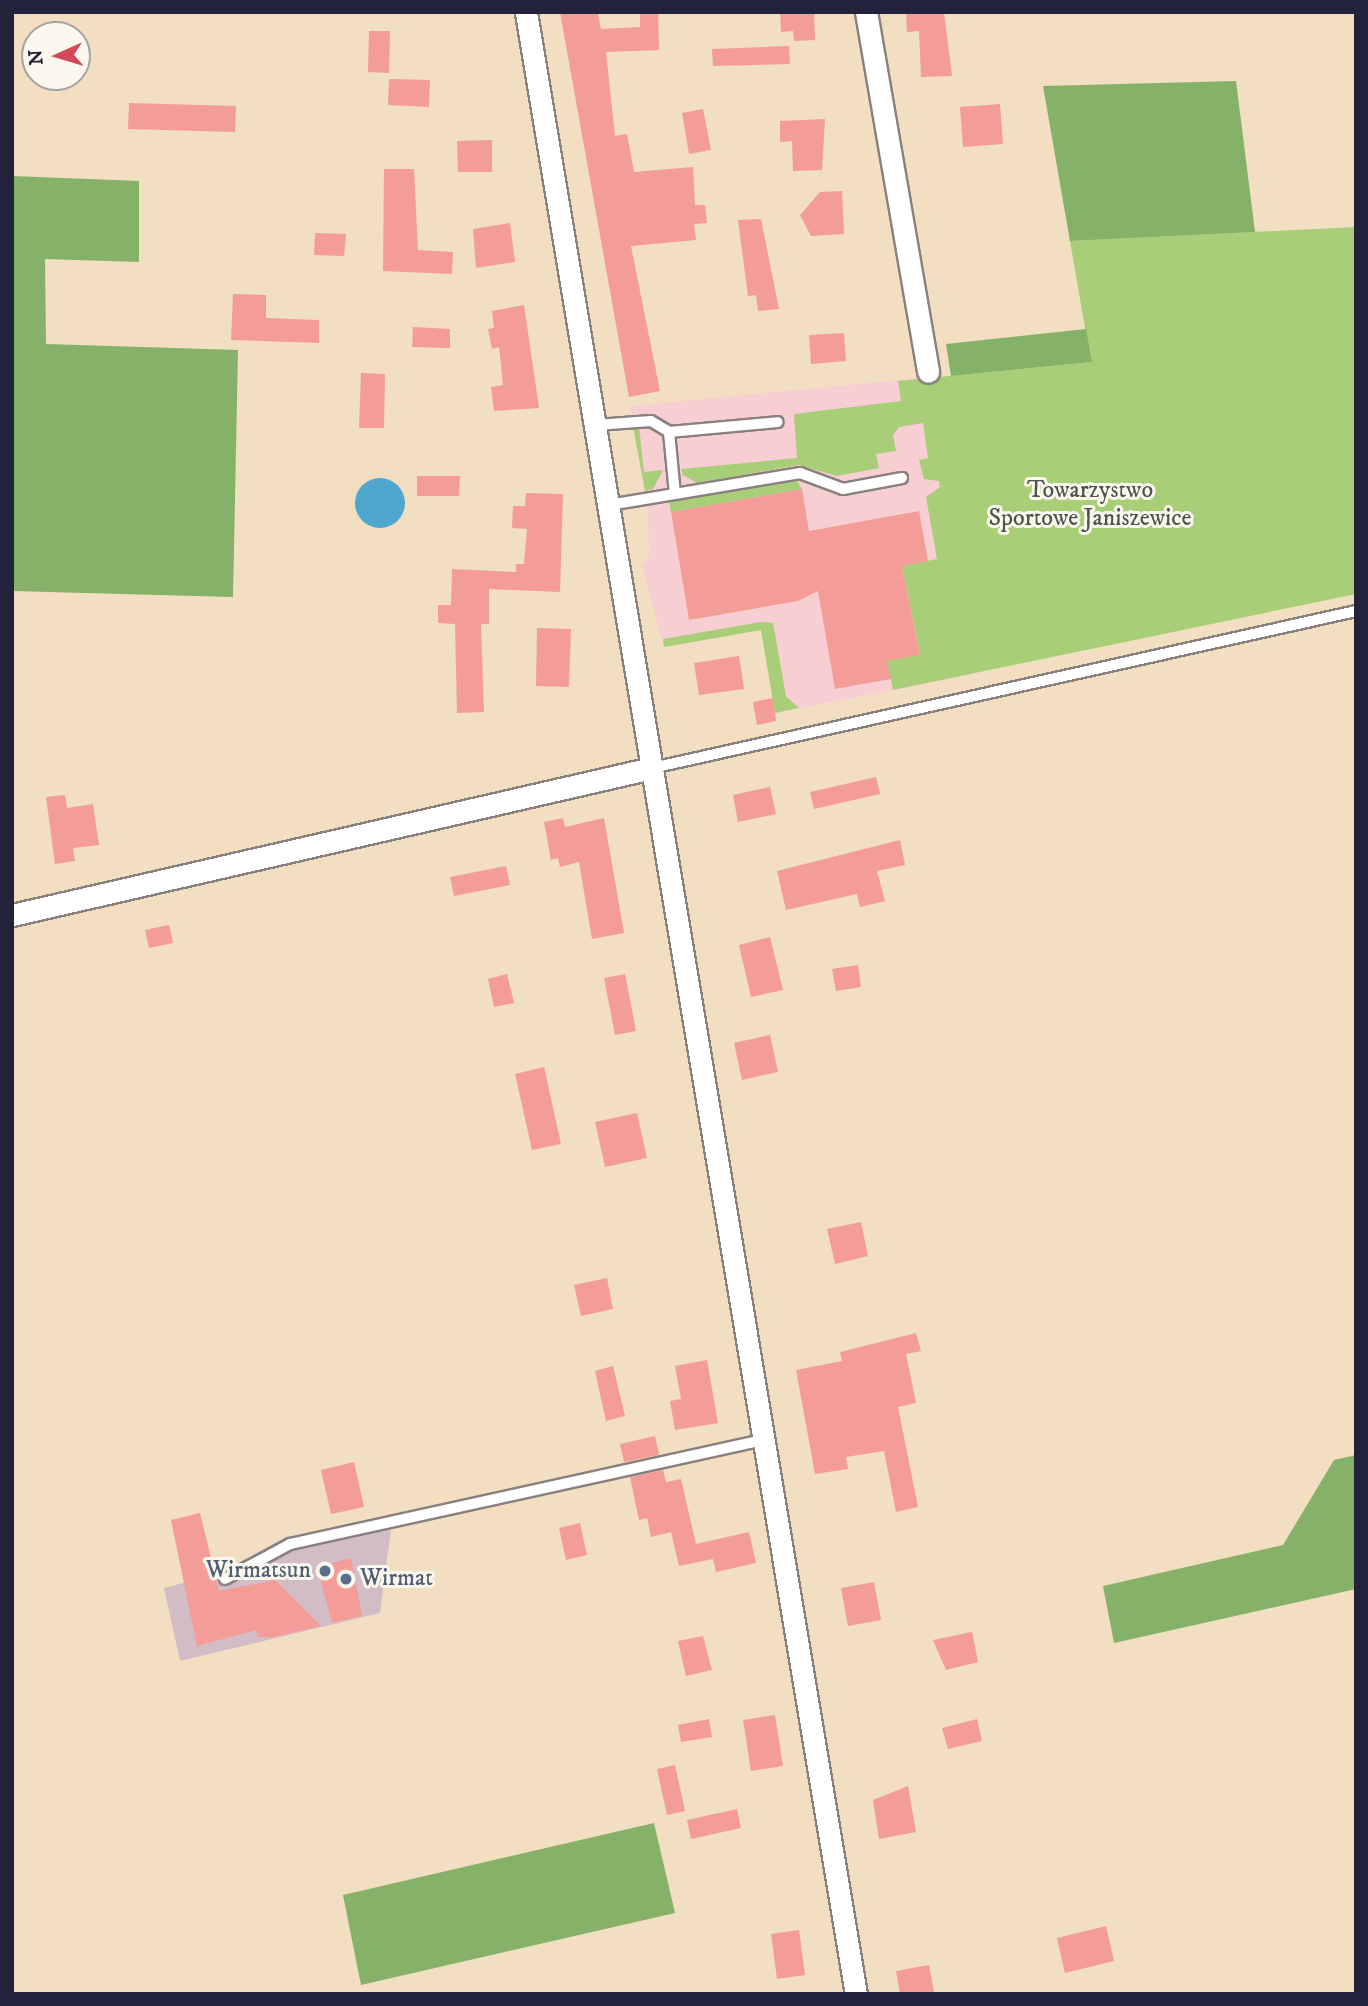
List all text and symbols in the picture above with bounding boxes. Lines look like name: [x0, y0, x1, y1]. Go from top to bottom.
north arrow: [21, 21, 91, 91]
text: N: [25, 49, 49, 66]
park label: Towarzystwo Sportowe Janiszewice: [988, 477, 1192, 533]
place label: Wirmatsun: [206, 1557, 311, 1585]
marker: Wirmatsun: [317, 1563, 333, 1579]
place label: Wirmat: [360, 1565, 433, 1593]
marker: Wirmat: [338, 1571, 354, 1587]

